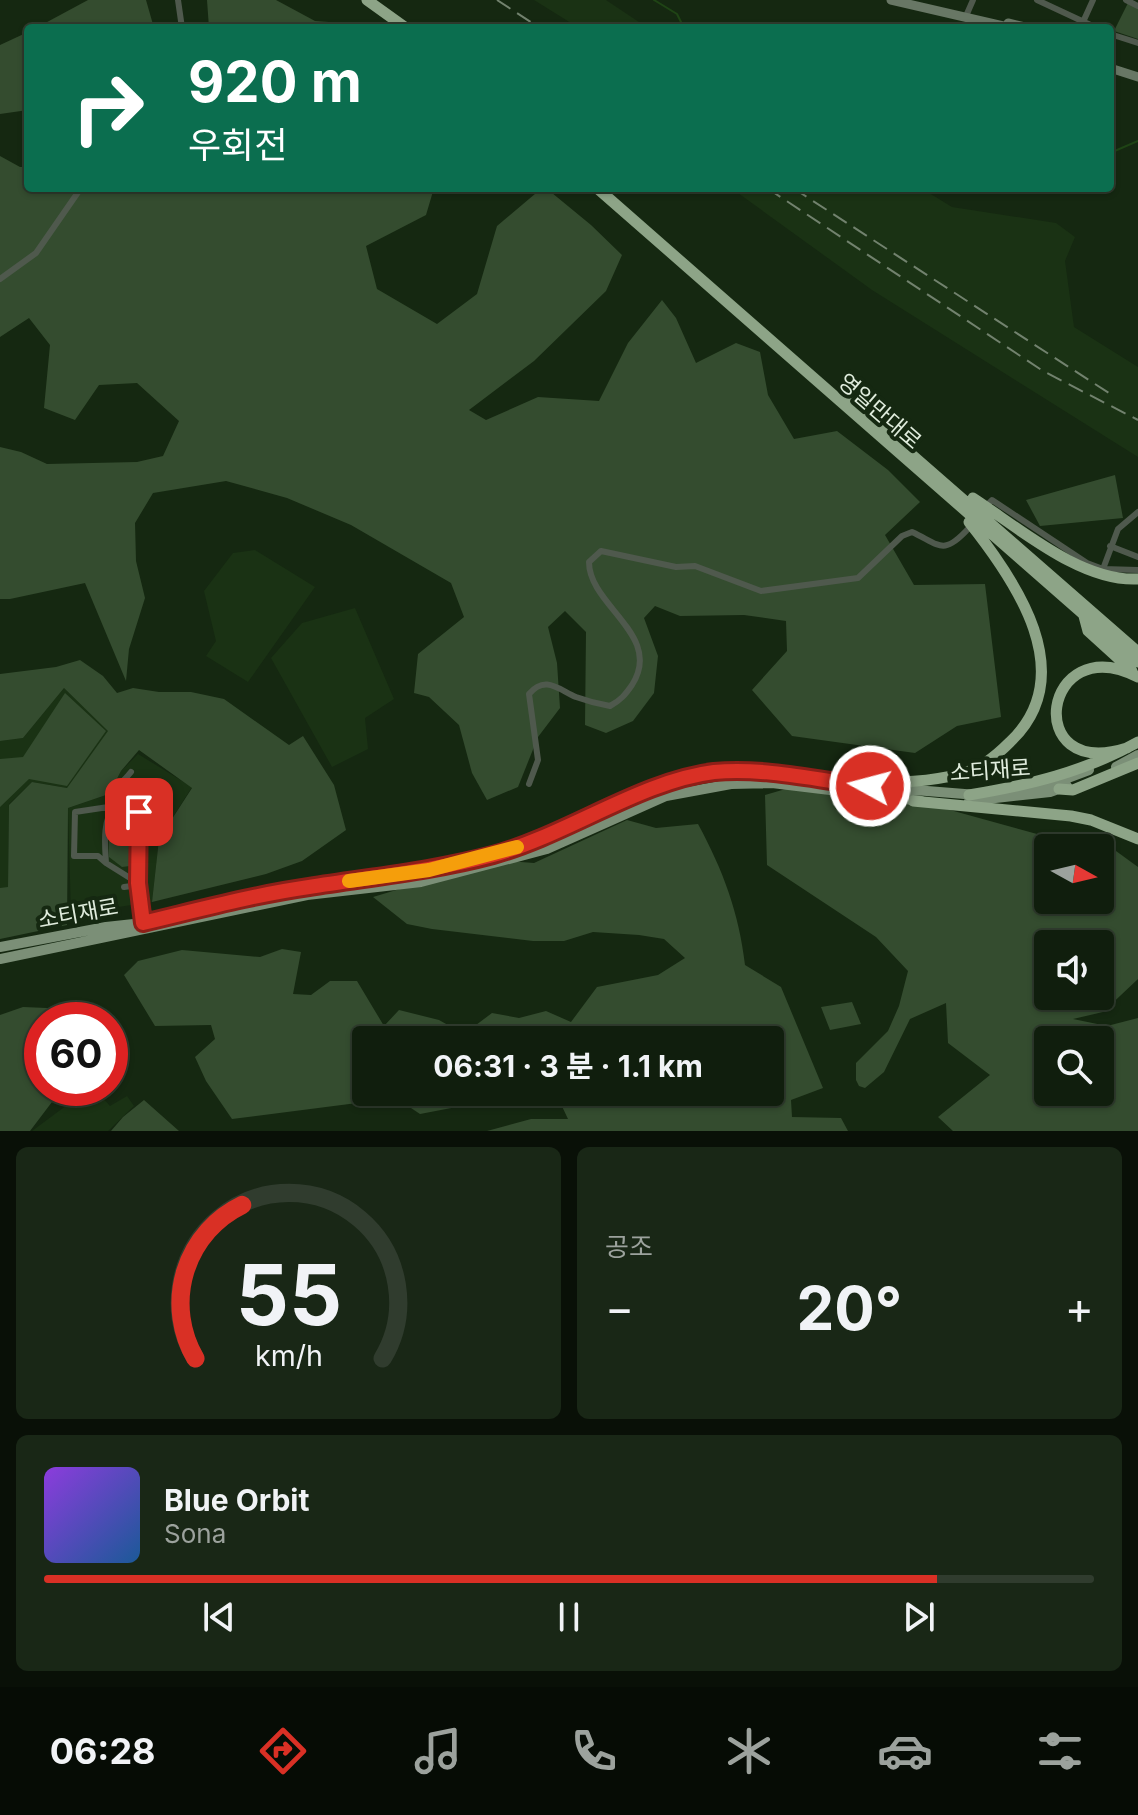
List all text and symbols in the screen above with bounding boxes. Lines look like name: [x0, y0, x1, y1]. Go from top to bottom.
text: 920 m: [188, 48, 362, 116]
icon: right: [56, 56, 160, 160]
text: 우회전: [188, 123, 287, 167]
street label: 영일만대로: [833, 368, 927, 454]
position arrow: [828, 744, 912, 828]
street label: 소티재로: [949, 754, 1031, 786]
pin: [105, 778, 173, 846]
icon: arrive: [117, 790, 161, 834]
north arrow: [1034, 834, 1114, 914]
map controls: [1034, 834, 1114, 1106]
street label: 소티재로: [36, 893, 120, 933]
button: sound: [1034, 930, 1114, 1010]
speed limit sign: 60: [24, 1002, 128, 1106]
button: search: [1034, 1026, 1114, 1106]
text: 06:31 · 3 분 · 1.1 km: [433, 1048, 703, 1084]
text: 공조: [605, 1231, 653, 1262]
text: 55: [235, 1244, 342, 1345]
text: 20°: [797, 1272, 902, 1344]
text: −: [605, 1281, 634, 1335]
text: +: [1065, 1281, 1094, 1335]
text: km/h: [255, 1338, 322, 1373]
text: Blue Orbit: [164, 1482, 309, 1518]
text: Sona: [164, 1518, 226, 1549]
icon: previous: [197, 1595, 241, 1639]
icon: pause: [547, 1595, 591, 1639]
icon: next: [897, 1595, 941, 1639]
icon: directions: [255, 1723, 311, 1779]
icon: music: [410, 1723, 466, 1779]
icon: phone: [566, 1723, 622, 1779]
icon: climate: [721, 1723, 777, 1779]
icon: car: [877, 1723, 933, 1779]
icon: filters: [1032, 1723, 1088, 1779]
text: 06:28: [50, 1729, 156, 1773]

